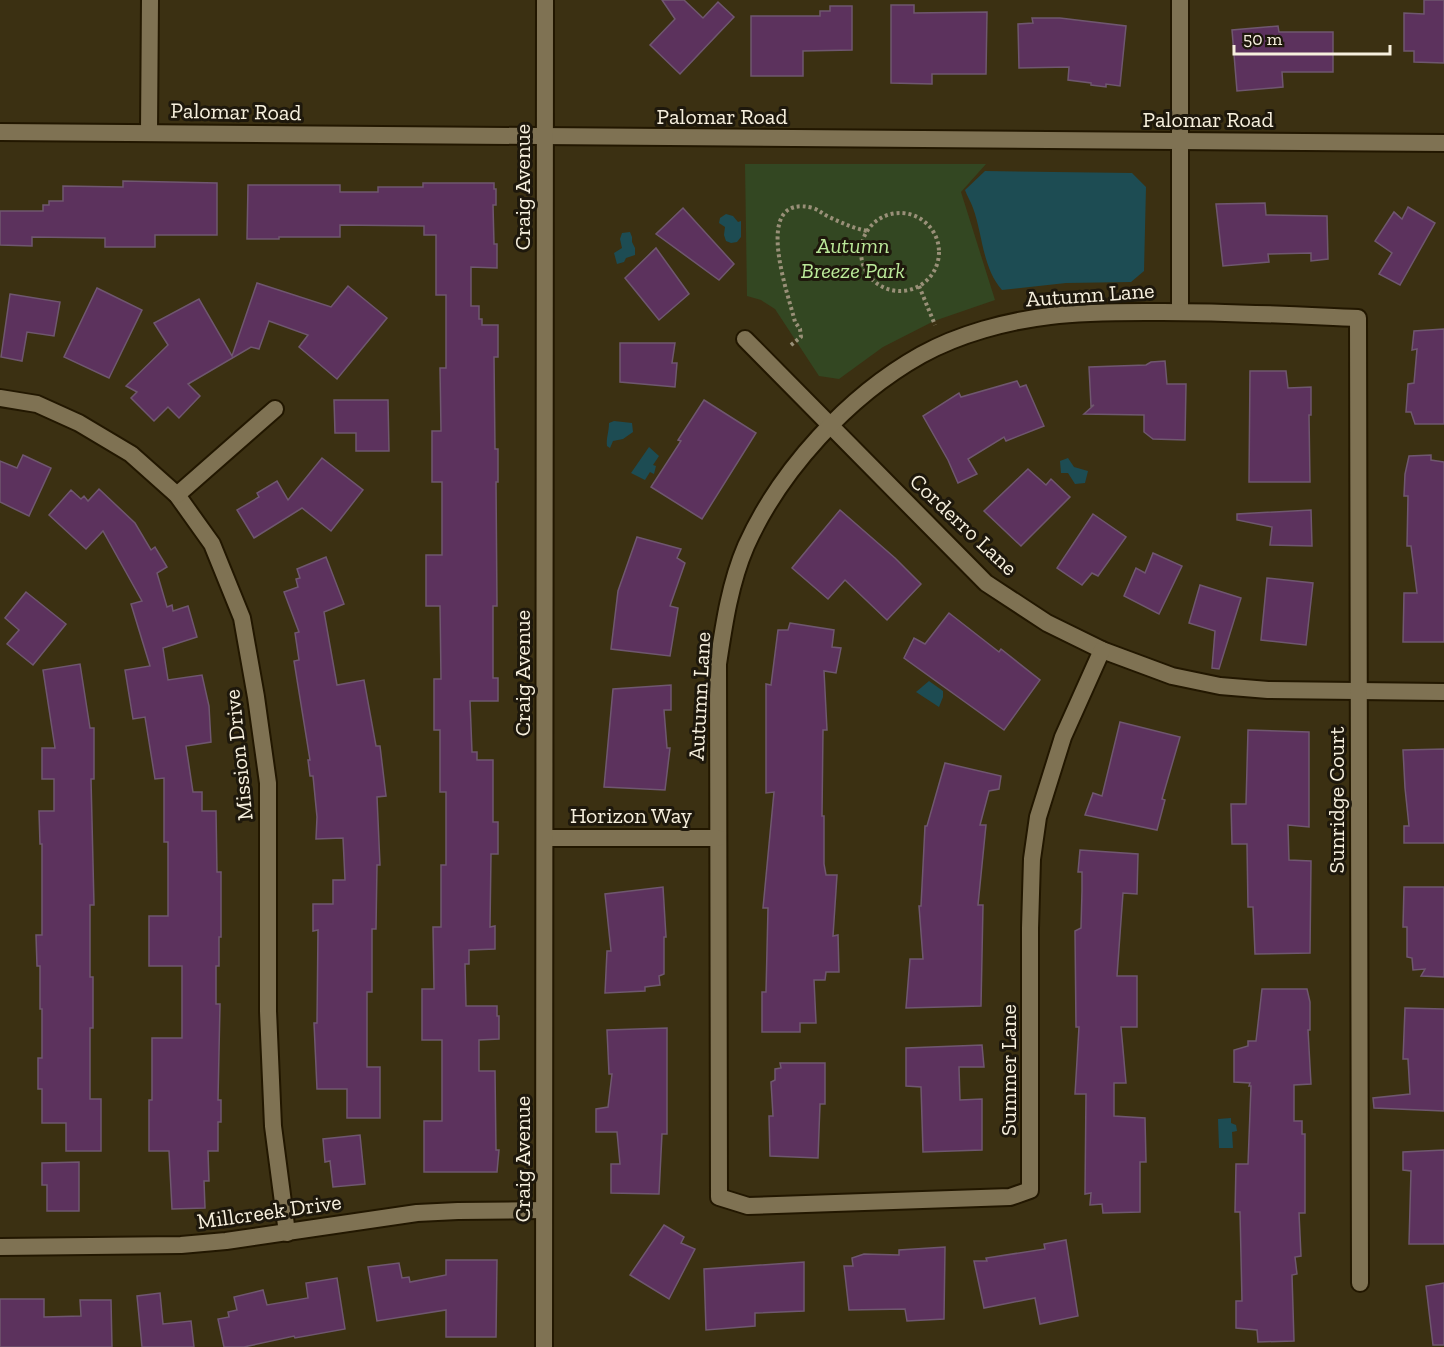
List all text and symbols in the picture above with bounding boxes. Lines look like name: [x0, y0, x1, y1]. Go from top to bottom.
scale bar: [1234, 18, 1390, 56]
text: 50 m: [1243, 28, 1283, 50]
street label: Palomar Road: [170, 97, 302, 126]
street label: Palomar Road: [656, 103, 788, 130]
street label: Palomar Road: [1142, 106, 1274, 133]
street label: Craig Avenue: [509, 124, 536, 250]
park label: Autumn Breeze Park: [801, 232, 905, 284]
street label: Autumn Lane: [1025, 277, 1155, 312]
street label: Corderro Lane: [904, 468, 1023, 581]
street label: Craig Avenue: [509, 610, 536, 736]
street label: Autumn Lane: [683, 631, 716, 761]
street label: Mission Drive: [218, 688, 259, 822]
street label: Sunridge Court: [1323, 726, 1350, 873]
street label: Horizon Way: [570, 802, 693, 829]
street label: Summer Lane: [995, 1004, 1022, 1136]
street label: Craig Avenue: [509, 1096, 536, 1222]
street label: Millcreek Drive: [195, 1188, 343, 1235]

